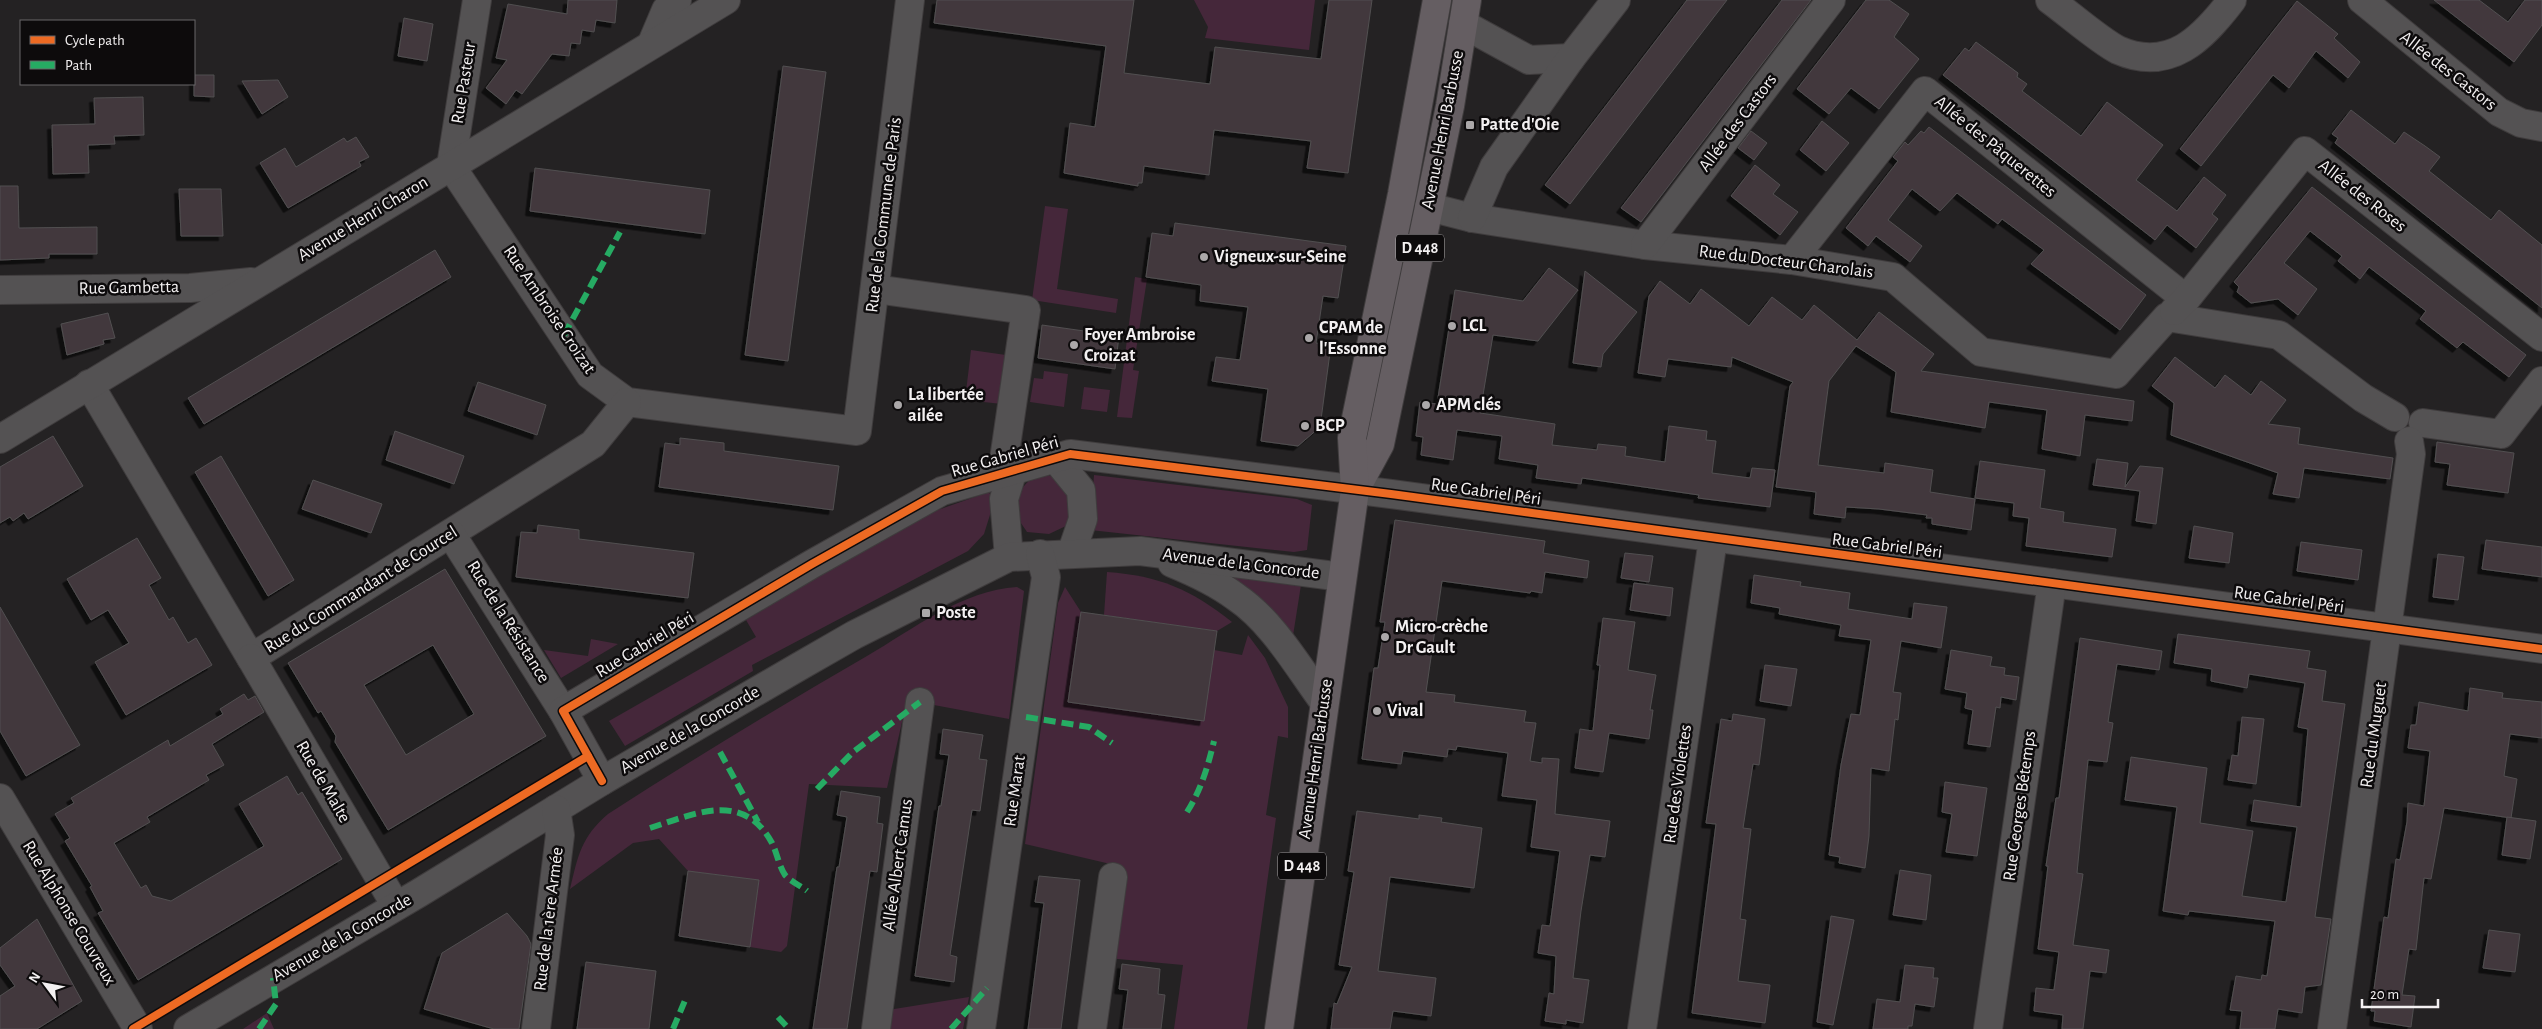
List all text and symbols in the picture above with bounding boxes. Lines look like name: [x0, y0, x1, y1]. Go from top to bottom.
legend: [20, 20, 195, 85]
street label: Allée des Castors: [2396, 28, 2500, 114]
text: Cycle path: [65, 33, 125, 48]
street label: Rue Pasteur: [449, 41, 479, 125]
street label: Avenue Henri Barbusse: [1419, 49, 1467, 211]
text: Path: [65, 58, 92, 73]
street label: Allée des Castors: [1696, 71, 1780, 175]
street label: Allée des Pâquerettes: [1931, 93, 2059, 201]
street label: Rue de la Commune de Paris: [863, 116, 905, 314]
place label: Patte d'Oie: [1480, 116, 1559, 134]
marker: Patte d'Oie: [1464, 119, 1476, 131]
street label: Allée des Roses: [2315, 156, 2409, 236]
street label: Avenue Henri Charon: [295, 173, 431, 265]
road number: D 448: [1396, 234, 1444, 262]
street label: Rue du Docteur Charolais: [1698, 242, 1874, 282]
street label: Rue Ambroise Croizat: [500, 243, 599, 377]
place label: Vigneux-sur-Seine: [1214, 248, 1346, 266]
marker: Vigneux-sur-Seine: [1198, 251, 1210, 263]
street label: Rue Gambetta: [79, 278, 179, 298]
place label: LCL: [1462, 317, 1487, 335]
place label: CPAM de l'Essonne: [1319, 319, 1387, 358]
marker: LCL: [1446, 320, 1458, 332]
place label: Foyer Ambroise Croizat: [1084, 326, 1196, 365]
marker: CPAM de l'Essonne: [1303, 332, 1315, 344]
marker: Foyer Ambroise Croizat: [1068, 339, 1080, 351]
place label: La libertée ailée: [908, 386, 984, 425]
place label: APM clés: [1436, 396, 1501, 414]
marker: La libertée ailée: [892, 399, 904, 411]
marker: APM clés: [1420, 399, 1432, 411]
place label: BCP: [1315, 417, 1345, 435]
marker: BCP: [1299, 420, 1311, 432]
street label: Rue Gabriel Péri: [949, 433, 1061, 481]
street label: Rue Gabriel Péri: [1430, 475, 1542, 509]
street label: Rue du Commandant de Courcel: [261, 523, 461, 657]
street label: Rue Gabriel Péri: [1831, 530, 1943, 562]
street label: Avenue de la Concorde: [1162, 545, 1320, 583]
street label: Rue de la Résistance: [463, 558, 553, 686]
street label: Rue Gabriel Péri: [2233, 583, 2345, 617]
place label: Poste: [936, 604, 976, 622]
marker: Poste: [920, 607, 932, 619]
street label: Rue Gabriel Péri: [593, 609, 697, 681]
place label: Micro-crèche Dr Gault: [1395, 618, 1488, 657]
marker: Micro-crèche Dr Gault: [1379, 631, 1391, 643]
street label: Avenue Henri Barbusse: [1296, 678, 1336, 840]
street label: Rue du Muguet: [2358, 681, 2390, 789]
street label: Avenue de la Concorde: [617, 683, 763, 777]
place label: Vival: [1387, 702, 1423, 720]
marker: Vival: [1371, 705, 1383, 717]
street label: Rue des Violettes: [1661, 724, 1695, 844]
street label: Rue Georges Bétemps: [2001, 730, 2039, 882]
street label: Rue de Malte: [292, 738, 354, 826]
street label: Rue Marat: [1001, 754, 1029, 828]
street label: Allée Albert Camus: [880, 798, 916, 932]
street label: Rue Alphonse Couvreux: [19, 838, 119, 988]
street label: Rue de la 1ère Armée: [531, 846, 567, 992]
road number: D 448: [1278, 852, 1326, 879]
street label: Avenue de la Concorde: [269, 891, 415, 985]
north arrow: [20, 959, 70, 1009]
text: N: [26, 970, 43, 985]
scale bar: [2362, 976, 2438, 1008]
text: 20 m: [2370, 987, 2399, 1002]

